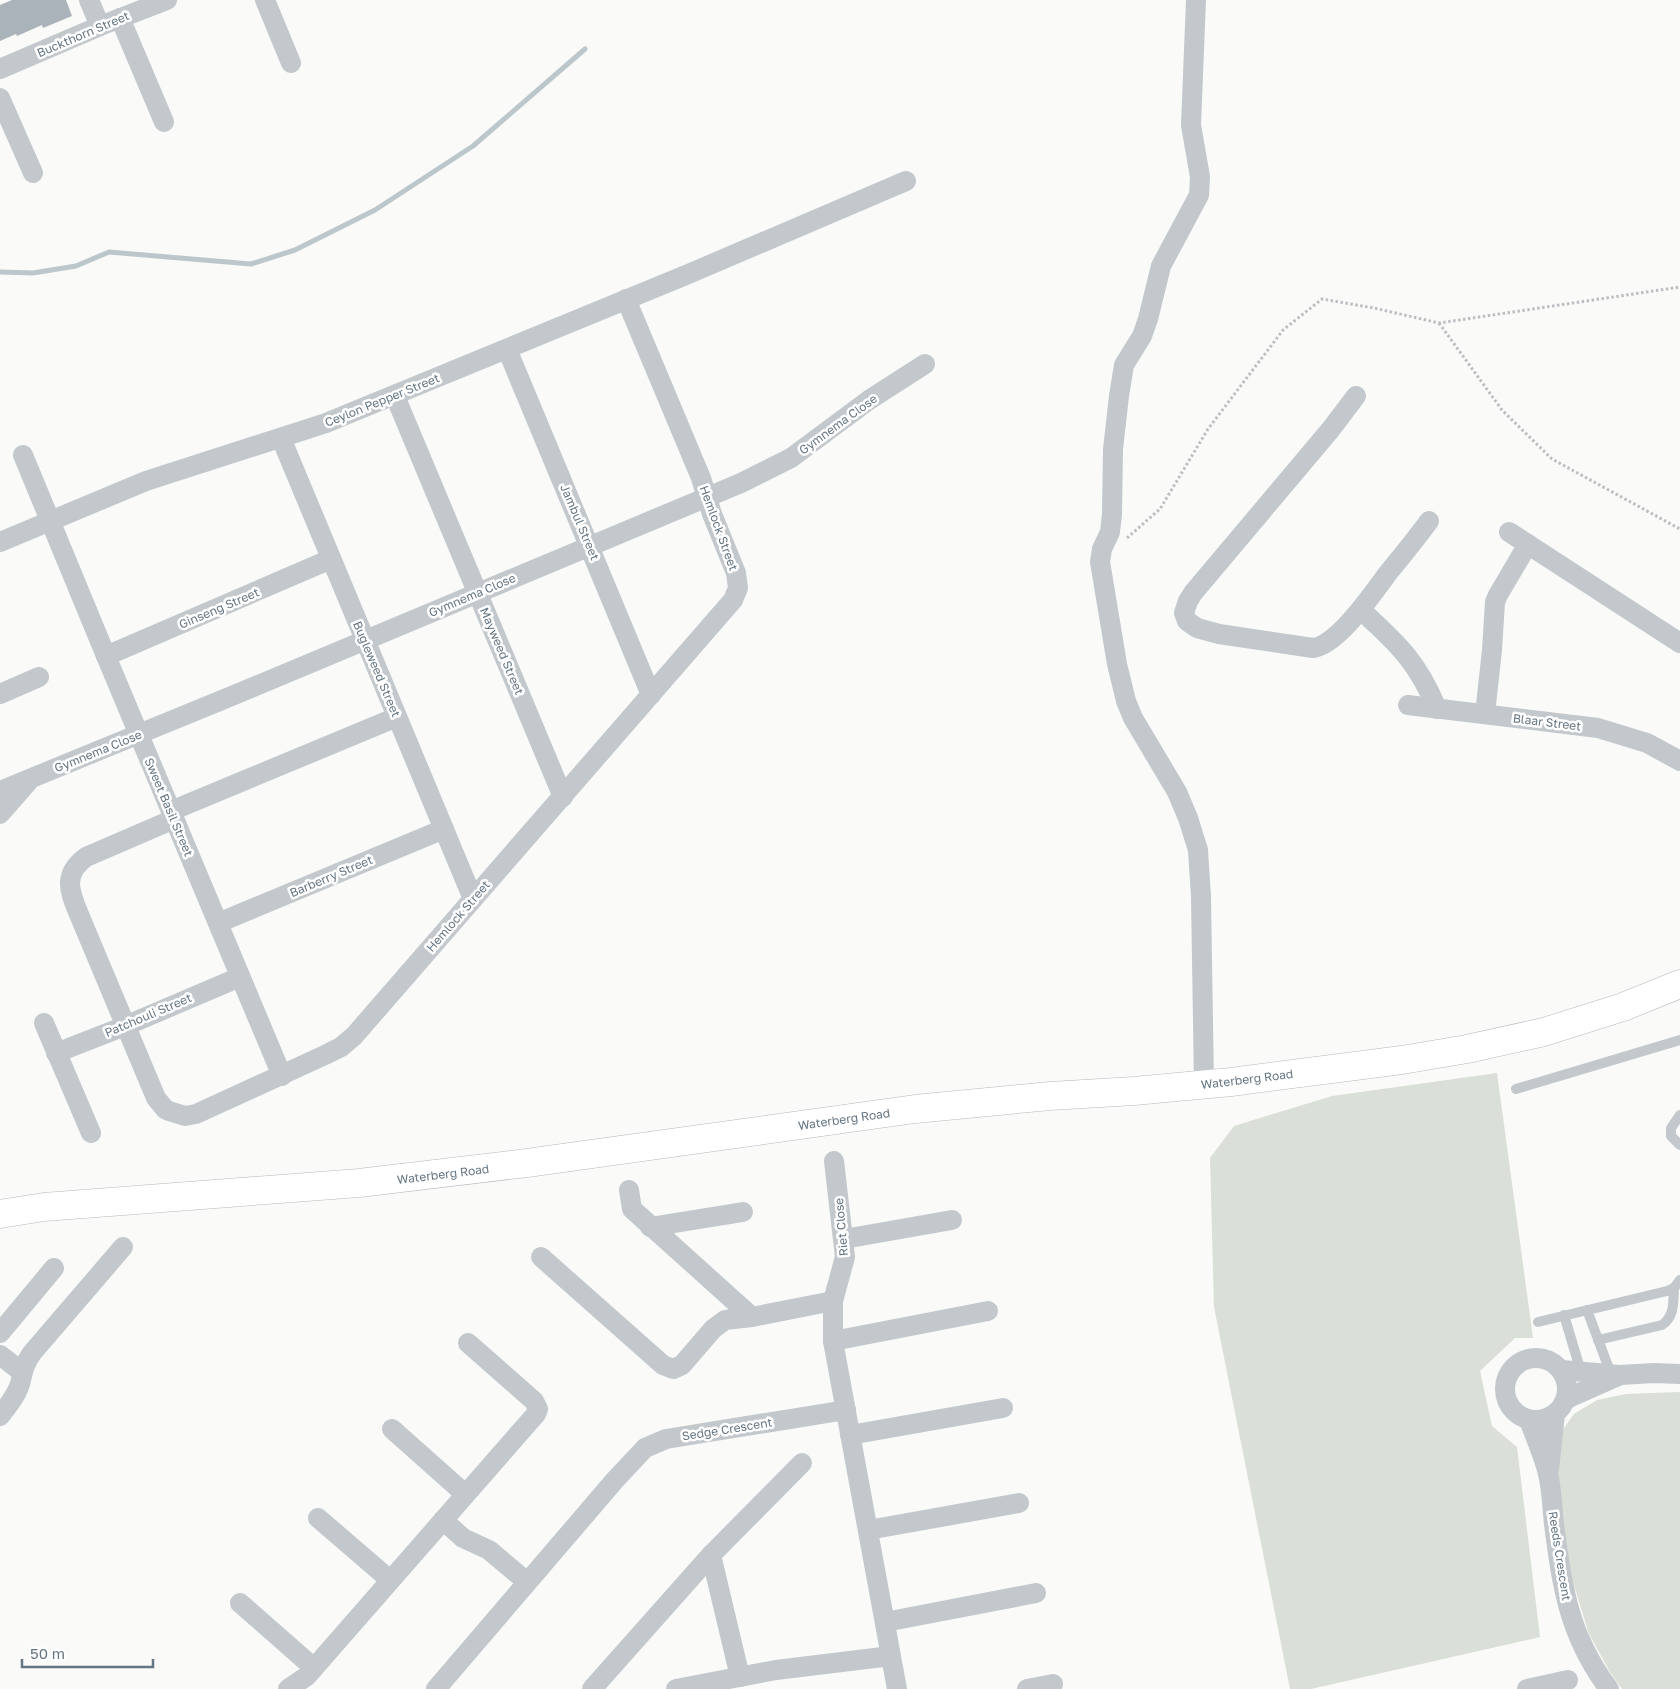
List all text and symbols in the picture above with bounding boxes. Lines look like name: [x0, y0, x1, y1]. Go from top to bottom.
street label: Buckthorn Street: [35, 8, 132, 60]
street label: Ceylon Pepper Street: [322, 370, 442, 430]
street label: Gymnema Close: [796, 391, 880, 457]
street label: Jambul Street: [557, 482, 603, 562]
street label: Hemlock Street: [697, 483, 741, 573]
street label: Gymnema Close: [426, 570, 518, 620]
street label: Ginseng Street: [177, 584, 262, 632]
street label: Mayweed Street: [477, 605, 527, 697]
street label: Bugleweed Street: [350, 619, 404, 719]
street label: Blaar Street: [1512, 710, 1582, 734]
street label: Gymnema Close: [52, 727, 144, 775]
street label: Sweet Basil Street: [141, 755, 197, 859]
street label: Barberry Street: [287, 852, 375, 900]
street label: Hemlock Street: [423, 877, 493, 955]
street label: Patchouli Street: [102, 990, 194, 1040]
street label: Waterberg Road: [1200, 1066, 1294, 1092]
street label: Waterberg Road: [797, 1105, 891, 1133]
street label: Waterberg Road: [396, 1161, 490, 1187]
street label: Riet Close: [831, 1197, 851, 1257]
street label: Sedge Crescent: [681, 1414, 773, 1444]
street label: Reeds Crescent: [1546, 1510, 1575, 1602]
scale bar: [22, 1636, 154, 1668]
text: 50 m: [30, 1644, 65, 1662]

